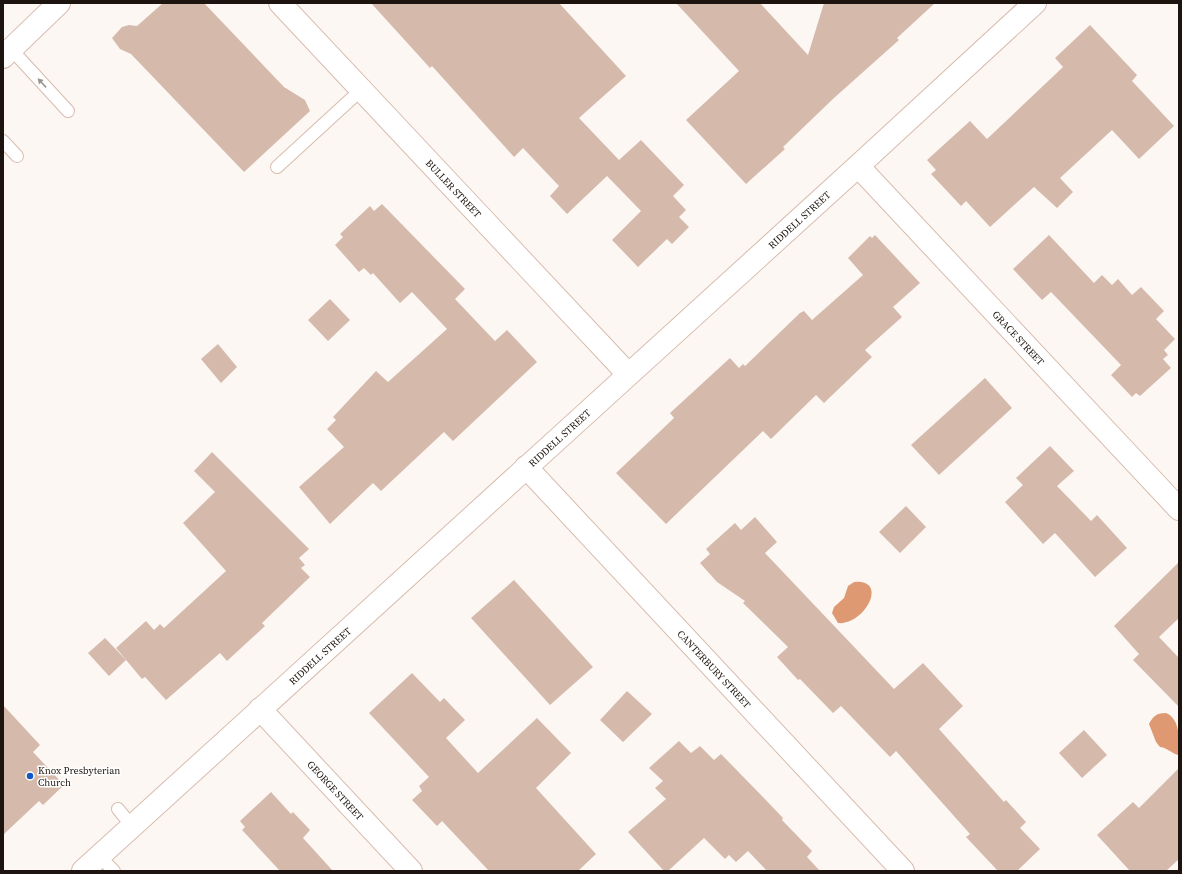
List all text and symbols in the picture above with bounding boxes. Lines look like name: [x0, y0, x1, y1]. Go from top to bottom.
one-way arrow: [38, 78, 47, 87]
street label: BULLER STREET: [423, 156, 484, 220]
street label: RIDDELL STREET: [765, 188, 833, 251]
street label: GRACE STREET: [990, 308, 1047, 368]
street label: RIDDELL STREET: [526, 406, 593, 469]
street label: RIDDELL STREET: [286, 624, 354, 687]
street label: CANTERBURY STREET: [675, 627, 754, 711]
street label: GEORGE STREET: [305, 758, 367, 823]
place label: Knox Presbyterian Church: [38, 764, 120, 789]
marker: Knox Presbyterian Church: [25, 771, 35, 781]

